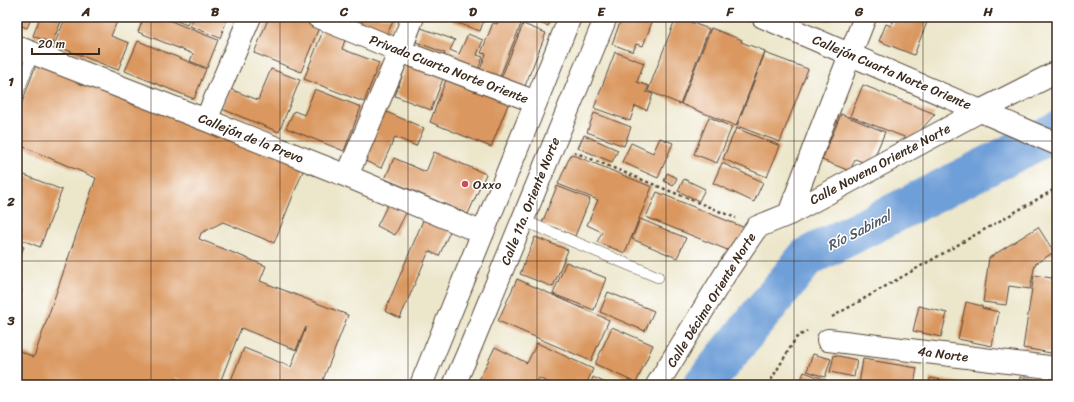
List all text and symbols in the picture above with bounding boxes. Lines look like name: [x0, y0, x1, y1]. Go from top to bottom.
text: A: [81, 0, 90, 23]
text: B: [211, 0, 220, 23]
text: C: [339, 0, 349, 23]
text: D: [469, 0, 477, 23]
text: E: [597, 0, 606, 23]
text: F: [725, 0, 734, 23]
text: G: [854, 0, 864, 23]
text: H: [982, 0, 993, 23]
street label: Privada Cuarta Norte Oriente: [366, 28, 532, 110]
street label: Callejón Cuarta Norte Oriente: [809, 28, 976, 116]
scale bar: [32, 30, 99, 56]
text: 20 m: [38, 33, 65, 55]
text: 1: [8, 70, 14, 93]
street label: Callejón de la Prevo: [195, 106, 308, 170]
street label: Calle Novena Oriente Norte: [805, 117, 955, 211]
street label: Calle 11a. Oriente Norte: [494, 133, 566, 269]
place label: Oxxo: [473, 173, 502, 196]
marker: Oxxo: [460, 179, 470, 189]
text: 2: [6, 190, 15, 213]
water label: Río Sabinal: [823, 203, 898, 258]
street label: Calle Décima Oriente Norte: [660, 228, 762, 372]
text: 3: [6, 309, 15, 332]
street label: 4a Norte: [916, 339, 970, 369]

